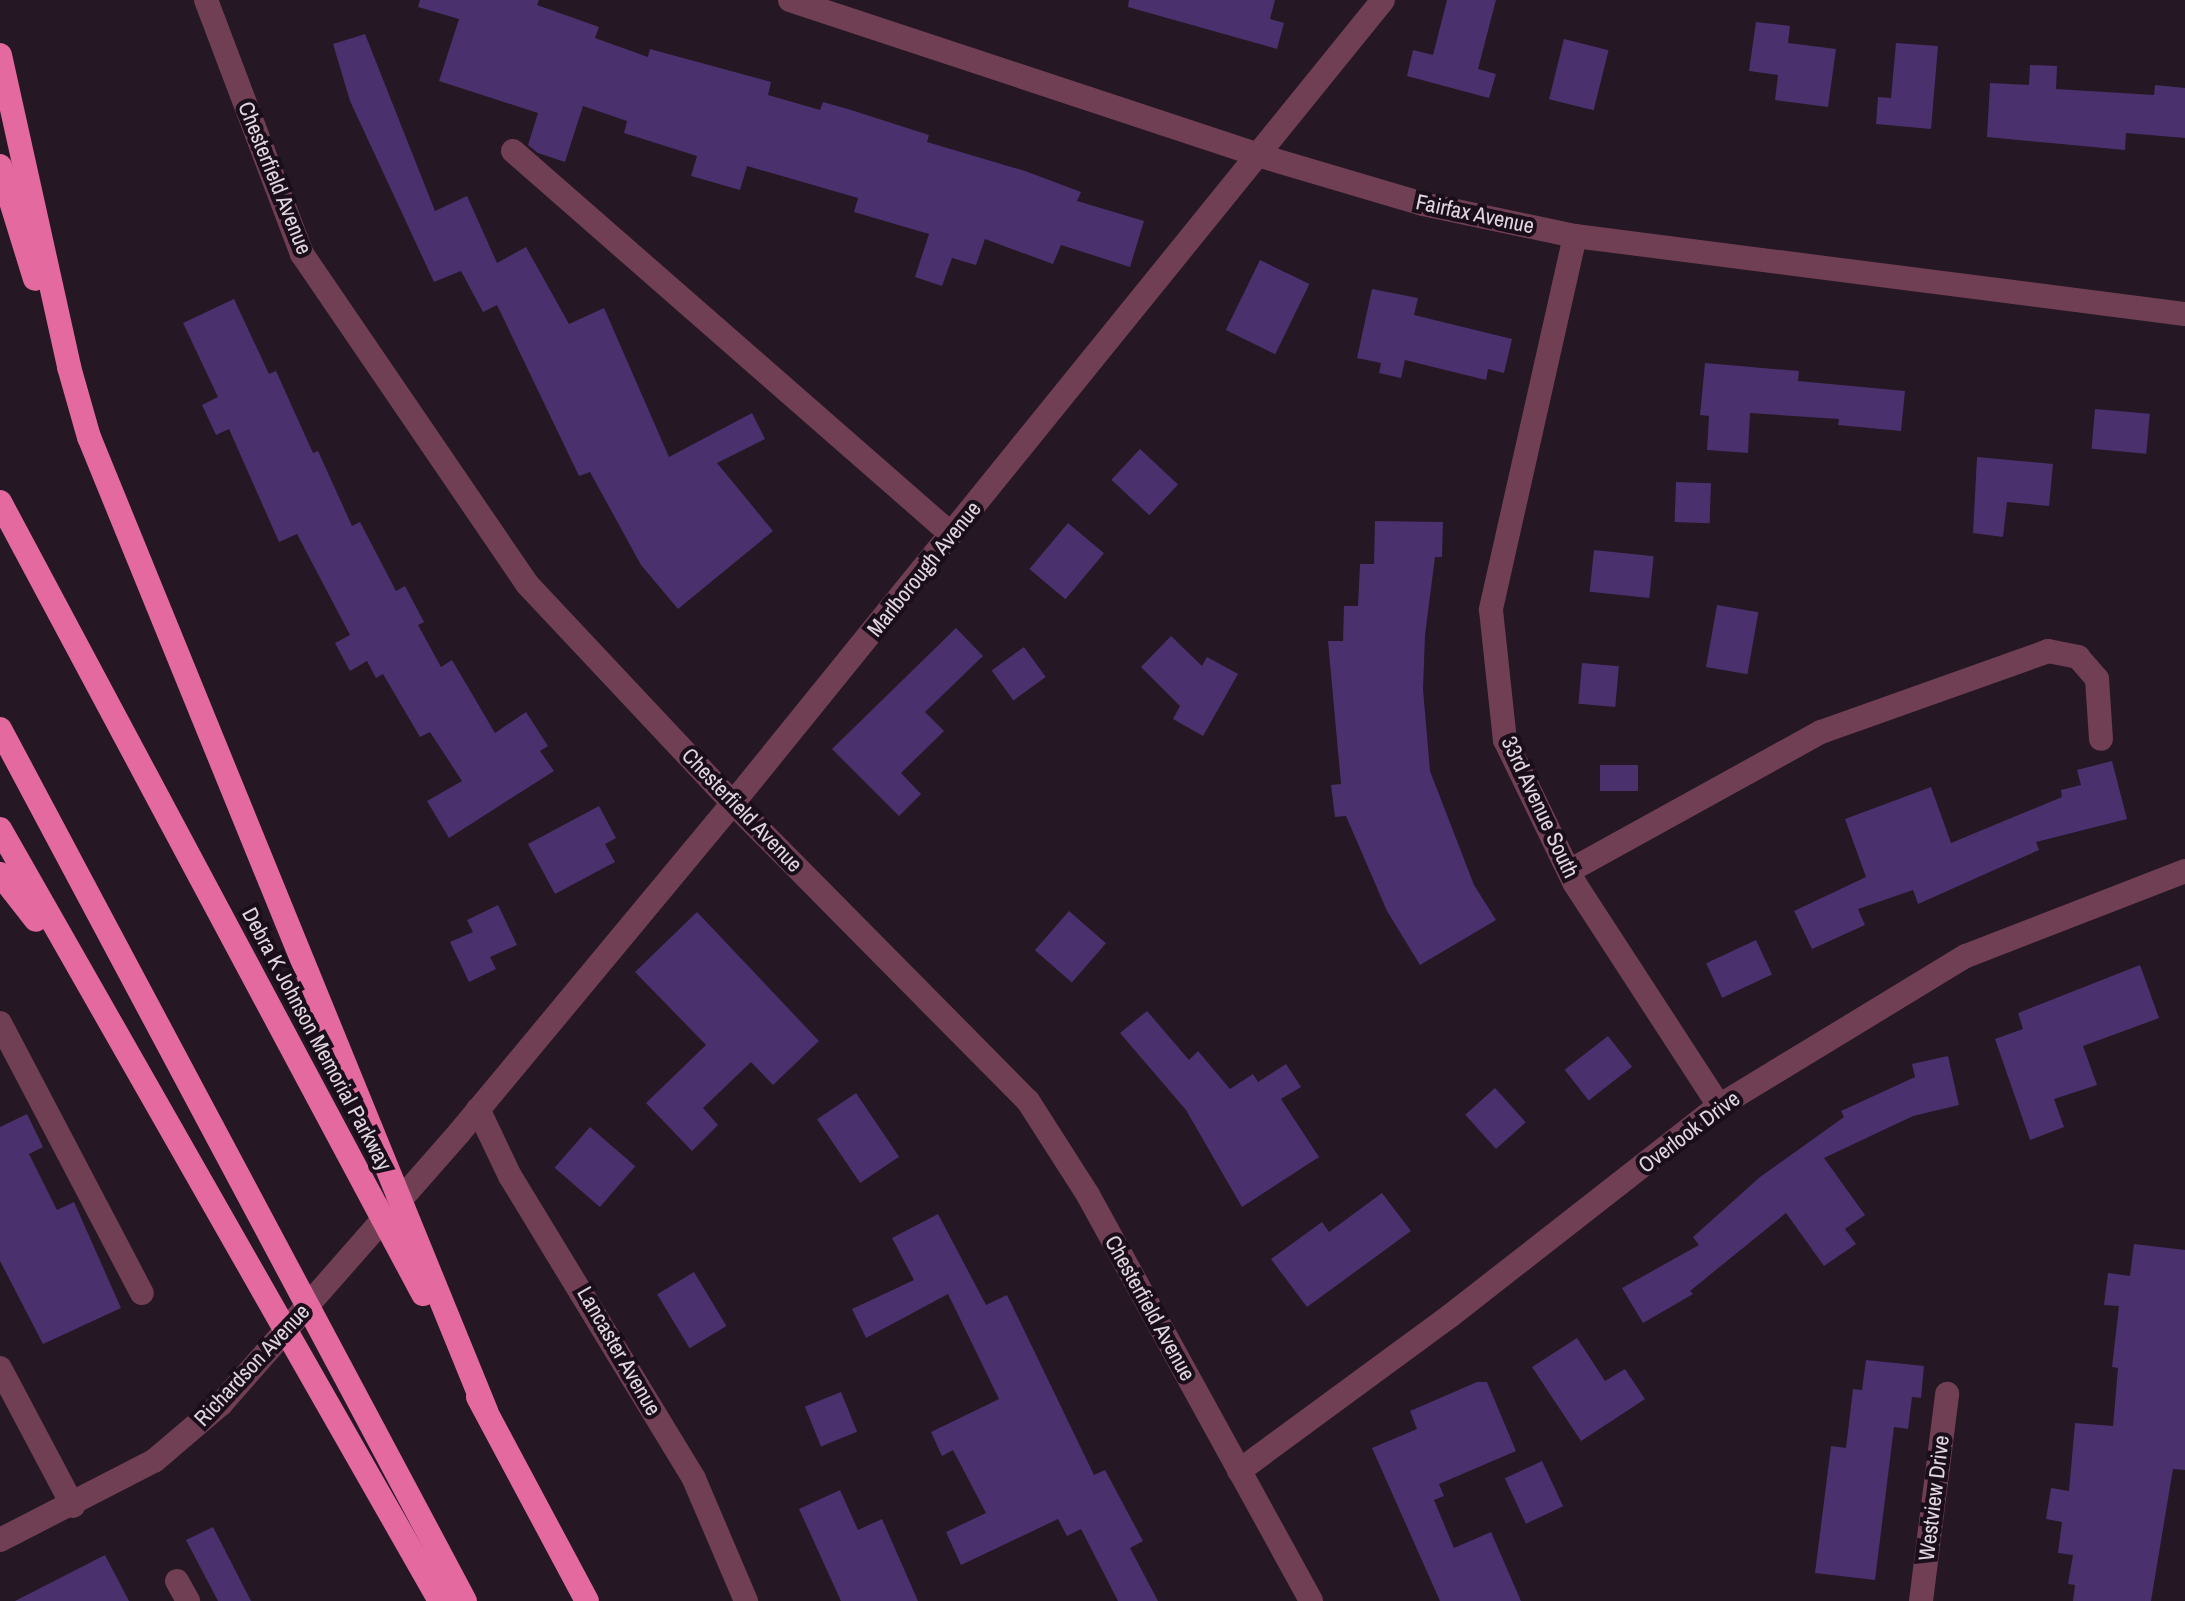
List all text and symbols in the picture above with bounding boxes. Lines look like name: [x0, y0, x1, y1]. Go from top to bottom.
street label: Chesterfield Avenue: [232, 97, 318, 259]
street label: Fairfax Avenue: [1413, 188, 1537, 240]
street label: Marlborough Avenue: [861, 496, 987, 642]
street label: 33rd Avenue South: [1495, 732, 1585, 882]
street label: Chesterfield Avenue: [676, 742, 808, 878]
street label: Debra K Johnson Memorial Parkway: [236, 903, 398, 1175]
street label: Overlook Drive: [1633, 1085, 1745, 1179]
street label: Chesterfield Avenue: [1099, 1230, 1201, 1386]
street label: Lancaster Avenue: [571, 1282, 667, 1420]
street label: Richardson Avenue: [188, 1298, 316, 1432]
street label: Westview Drive: [1913, 1434, 1955, 1562]

